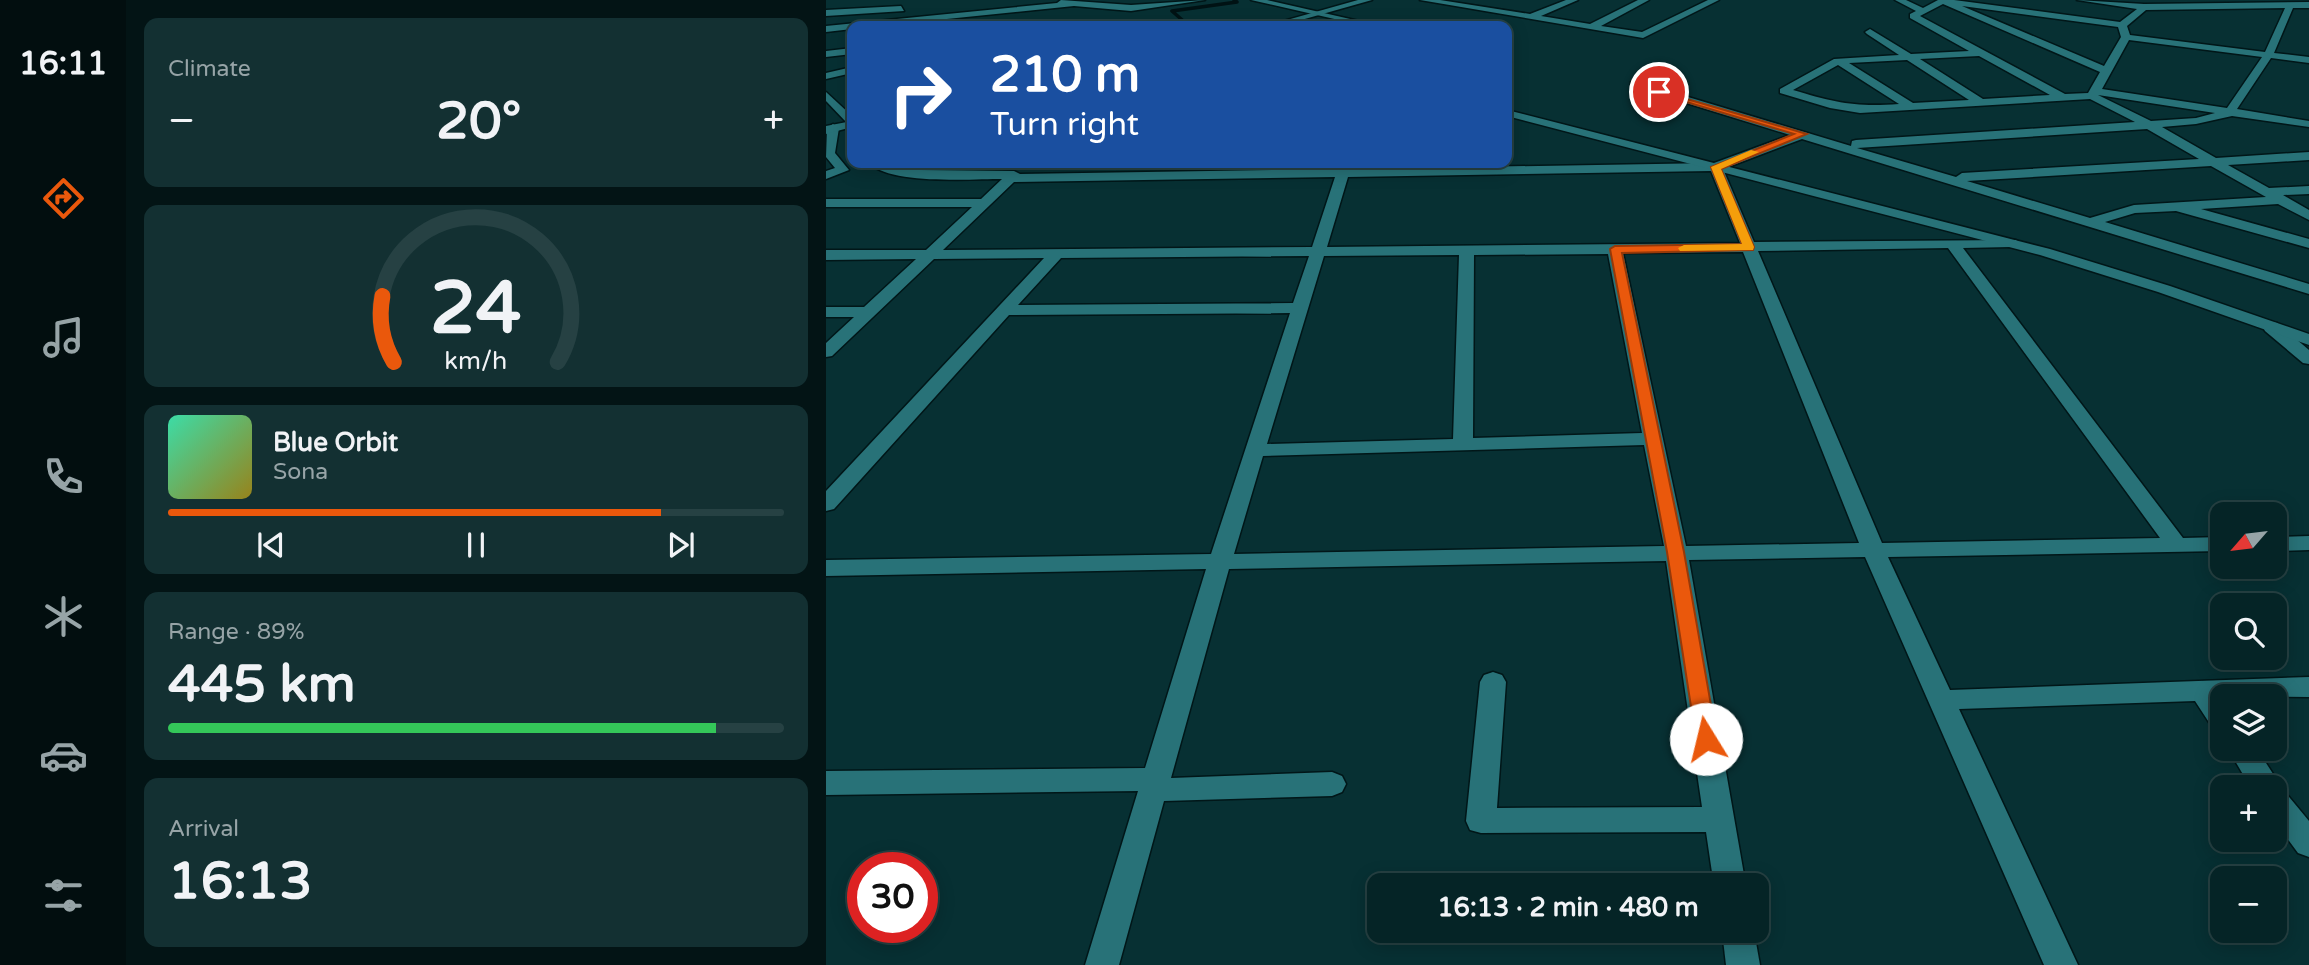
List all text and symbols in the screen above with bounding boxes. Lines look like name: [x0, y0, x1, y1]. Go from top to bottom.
text: 16:11: [19, 45, 107, 83]
text: 210 m: [990, 46, 1140, 105]
icon: right: [875, 49, 966, 140]
text: Climate: [168, 55, 251, 83]
pin: [1629, 62, 1689, 122]
icon: arrive: [1640, 73, 1678, 111]
text: 20°: [436, 90, 521, 153]
text: −: [168, 98, 195, 144]
text: +: [763, 98, 784, 144]
text: Turn right: [990, 106, 1139, 144]
icon: directions: [39, 174, 88, 223]
text: 24: [430, 265, 522, 353]
icon: music: [39, 313, 88, 362]
text: km/h: [445, 346, 507, 376]
text: Blue Orbit: [273, 427, 398, 458]
icon: phone: [39, 452, 88, 501]
text: Sona: [273, 458, 328, 486]
north arrow: [2210, 502, 2287, 579]
map controls: [2210, 502, 2287, 943]
icon: previous: [252, 526, 290, 564]
icon: pause: [457, 526, 495, 564]
icon: next: [662, 526, 700, 564]
icon: climate: [39, 592, 88, 641]
button: search: [2210, 593, 2287, 670]
text: Range · 89%: [168, 618, 304, 646]
text: 445 km: [168, 653, 356, 716]
button: layers: [2210, 684, 2287, 761]
position arrow: [1669, 702, 1743, 776]
icon: car: [39, 731, 88, 780]
button: +: [2210, 775, 2287, 852]
text: Arrival: [168, 815, 239, 843]
text: 16:13: [168, 850, 312, 913]
speed limit sign: 30: [847, 852, 938, 943]
button: −: [2210, 866, 2287, 943]
icon: filters: [39, 871, 88, 920]
text: 16:13 · 2 min · 480 m: [1437, 892, 1699, 923]

